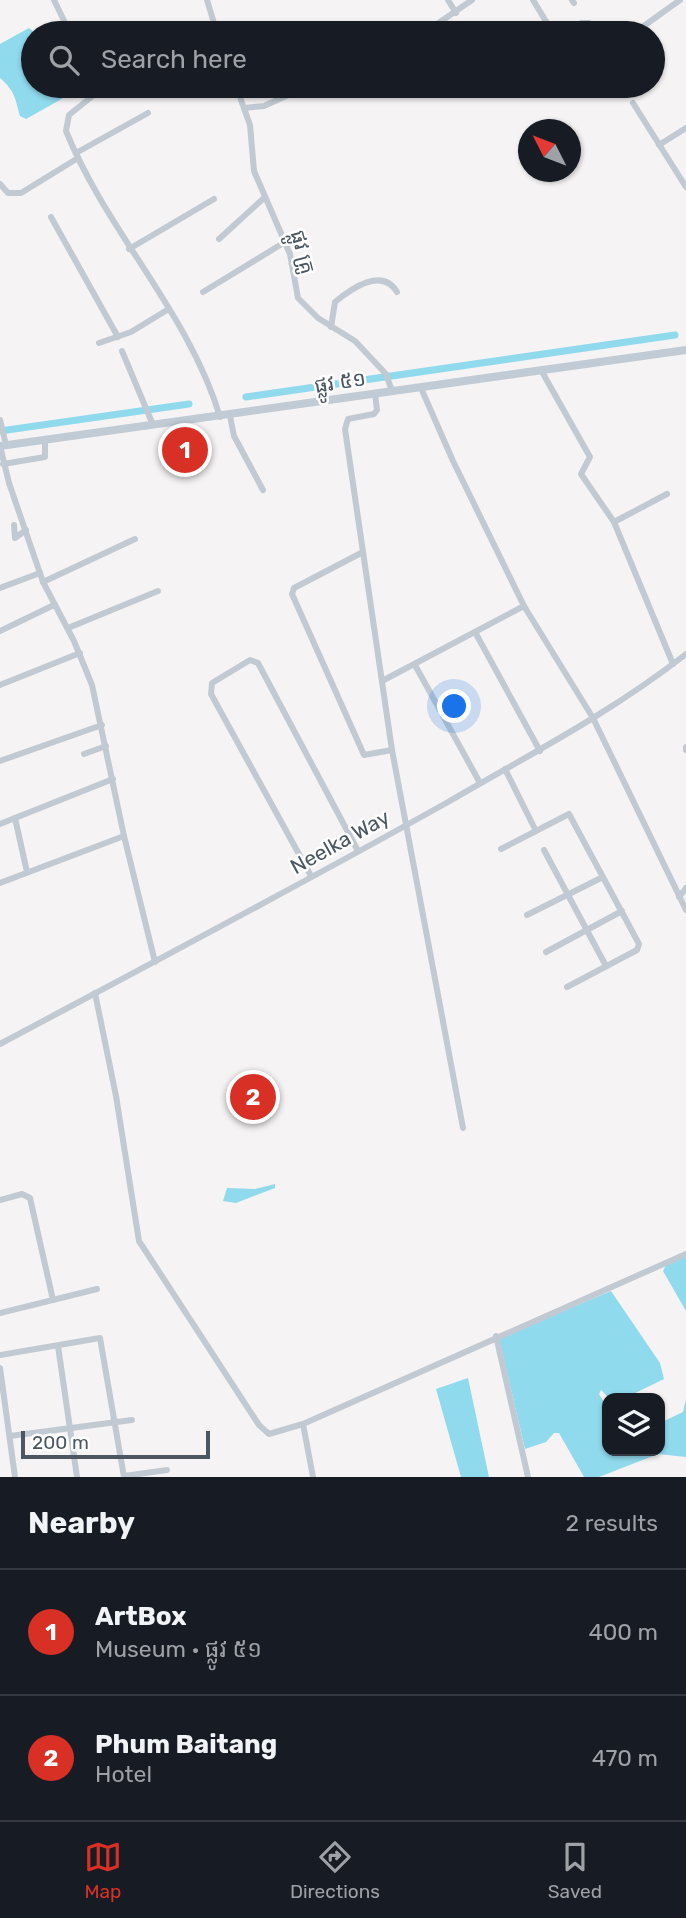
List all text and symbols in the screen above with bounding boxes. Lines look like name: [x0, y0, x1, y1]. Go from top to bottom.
search box: [21, 21, 665, 98]
icon: search: [45, 41, 83, 79]
text: Search here: [101, 44, 247, 75]
north arrow: [518, 119, 581, 182]
street label: ផ្លូវ គ្រូ: [279, 227, 321, 279]
street label: ផ្លូវ ៥១: [312, 365, 369, 405]
pin: 1: [162, 424, 208, 476]
your location: [437, 689, 471, 723]
street label: Neelka Way: [286, 804, 394, 879]
pin: 2: [230, 1071, 276, 1123]
map controls: [602, 1393, 665, 1456]
button: layers: [602, 1393, 665, 1456]
scale bar: [21, 1428, 210, 1460]
text: 200 m: [32, 1431, 89, 1454]
text: Nearby: [28, 1505, 135, 1541]
text: 2 results: [566, 1509, 658, 1537]
text: ArtBox: [95, 1601, 187, 1632]
text: 1: [45, 1618, 57, 1646]
text: 400 m: [588, 1618, 658, 1646]
text: Museum · ផ្លូវ ៥១: [95, 1635, 262, 1663]
text: Phum Baitang: [95, 1729, 277, 1760]
text: 2: [44, 1744, 58, 1772]
text: 470 m: [592, 1744, 658, 1772]
text: Hotel: [95, 1760, 152, 1788]
tab: Map: [84, 1838, 122, 1903]
tab: Directions: [290, 1838, 380, 1903]
tab: Saved: [548, 1838, 602, 1903]

